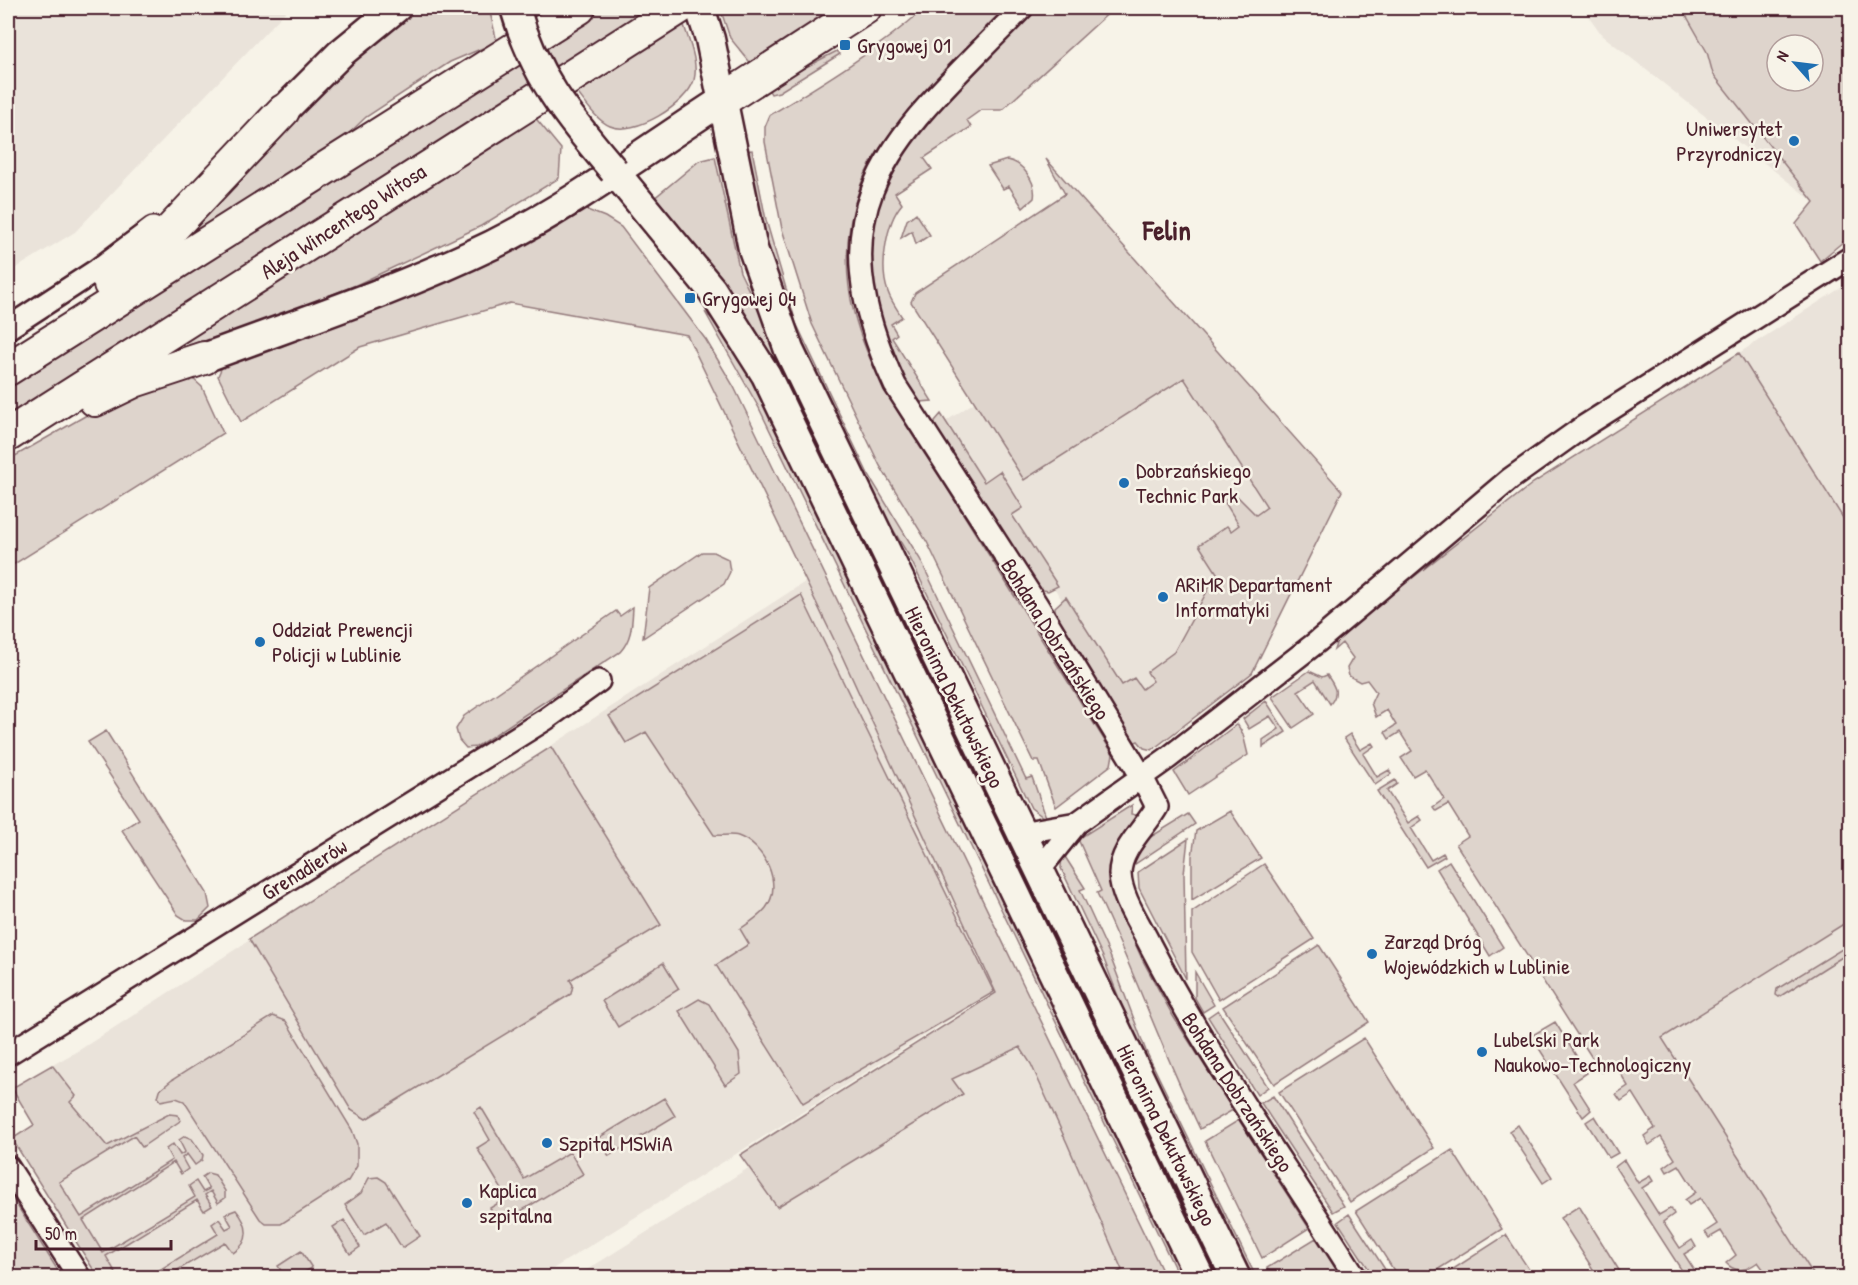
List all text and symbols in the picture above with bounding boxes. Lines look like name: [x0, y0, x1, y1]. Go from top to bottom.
place label: Grygowej 01: [857, 30, 951, 60]
north arrow: [1765, 33, 1825, 93]
marker: Grygowej 01: [838, 38, 852, 52]
text: N: [1770, 47, 1794, 65]
place label: Uniwersytet Przyrodniczy: [1676, 113, 1782, 168]
marker: Uniwersytet Przyrodniczy: [1787, 134, 1801, 148]
street label: Aleja Wincentego Witosa: [254, 156, 432, 286]
district label: Felin: [1142, 211, 1191, 249]
place label: Grygowej 04: [702, 283, 796, 313]
marker: Grygowej 04: [683, 291, 697, 305]
place label: Dobrzańskiego Technic Park: [1136, 455, 1251, 510]
marker: Dobrzańskiego Technic Park: [1117, 476, 1131, 490]
street label: Bohdana Dobrzańskiego: [994, 553, 1118, 725]
place label: ARiMR Departament Informatyki: [1175, 569, 1332, 624]
marker: ARiMR Departament Informatyki: [1156, 590, 1170, 604]
street label: Hieronima Dekutowskiego: [898, 601, 1012, 793]
place label: Oddział Prewencji Policji w Lublinie: [272, 614, 413, 669]
marker: Oddział Prewencji Policji w Lublinie: [253, 635, 267, 649]
street label: Grenadierów: [255, 831, 353, 907]
place label: Zarząd Dróg Wojewódzkich w Lublinie: [1384, 926, 1570, 981]
marker: Zarząd Dróg Wojewódzkich w Lublinie: [1365, 947, 1379, 961]
street label: Bohdana Dobrzańskiego: [1175, 1006, 1301, 1178]
place label: Lubelski Park Naukowo-Technologiczny: [1494, 1024, 1691, 1079]
street label: Hieronima Dekutowskiego: [1110, 1039, 1224, 1231]
marker: Lubelski Park Naukowo-Technologiczny: [1475, 1045, 1489, 1059]
place label: Szpital MSWiA: [559, 1128, 673, 1158]
marker: Szpital MSWiA: [540, 1136, 554, 1150]
place label: Kaplica szpitalna: [479, 1175, 552, 1230]
marker: Kaplica szpitalna: [460, 1196, 474, 1210]
scale bar: [36, 1213, 171, 1251]
text: 50 m: [45, 1221, 77, 1246]

